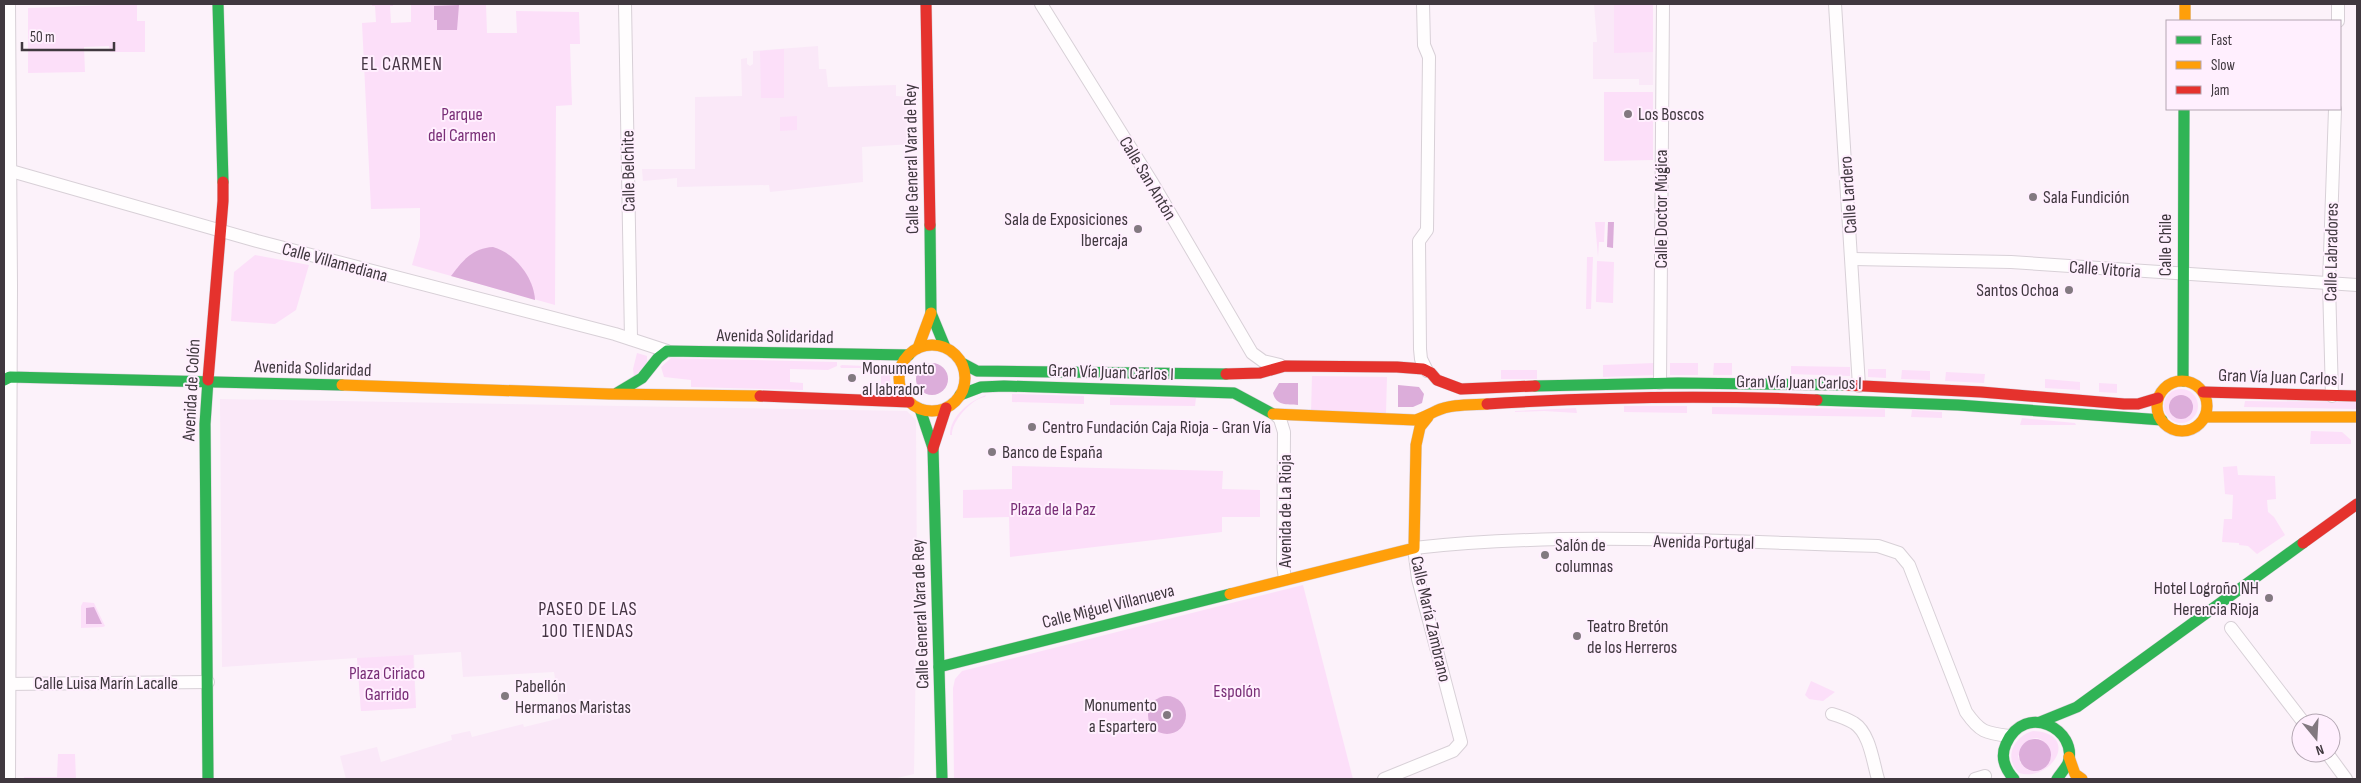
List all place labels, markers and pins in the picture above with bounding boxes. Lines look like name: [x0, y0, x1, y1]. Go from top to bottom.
place label: Los Boscos: [1638, 104, 1704, 125]
marker: Los Boscos: [1622, 108, 1634, 120]
place label: Sala Fundición: [2043, 187, 2129, 208]
marker: Sala Fundición: [2027, 191, 2039, 203]
place label: Sala de Exposiciones Ibercaja: [1004, 209, 1128, 251]
marker: Sala de Exposiciones Ibercaja: [1132, 223, 1144, 235]
place label: Santos Ochoa: [1976, 280, 2059, 301]
marker: Santos Ochoa: [2063, 284, 2075, 296]
place label: Monumento al labrador: [862, 358, 935, 400]
marker: Monumento al labrador: [846, 372, 858, 384]
place label: Centro Fundación Caja Rioja - Gran Vía: [1042, 417, 1271, 438]
marker: Centro Fundación Caja Rioja - Gran Vía: [1026, 421, 1038, 433]
place label: Banco de España: [1002, 442, 1103, 463]
marker: Banco de España: [986, 446, 998, 458]
place label: Salón de columnas: [1555, 535, 1613, 577]
marker: Salón de columnas: [1539, 549, 1551, 561]
place label: Hotel Logroño NH Herencia Rioja: [2154, 578, 2259, 620]
marker: Hotel Logroño NH Herencia Rioja: [2263, 592, 2275, 604]
place label: Teatro Bretón de los Herreros: [1587, 616, 1677, 658]
marker: Teatro Bretón de los Herreros: [1571, 630, 1583, 642]
place label: Pabellón Hermanos Maristas: [515, 676, 631, 718]
marker: Pabellón Hermanos Maristas: [499, 690, 511, 702]
place label: Monumento a Espartero: [1084, 695, 1157, 737]
marker: Monumento a Espartero: [1161, 709, 1173, 721]

